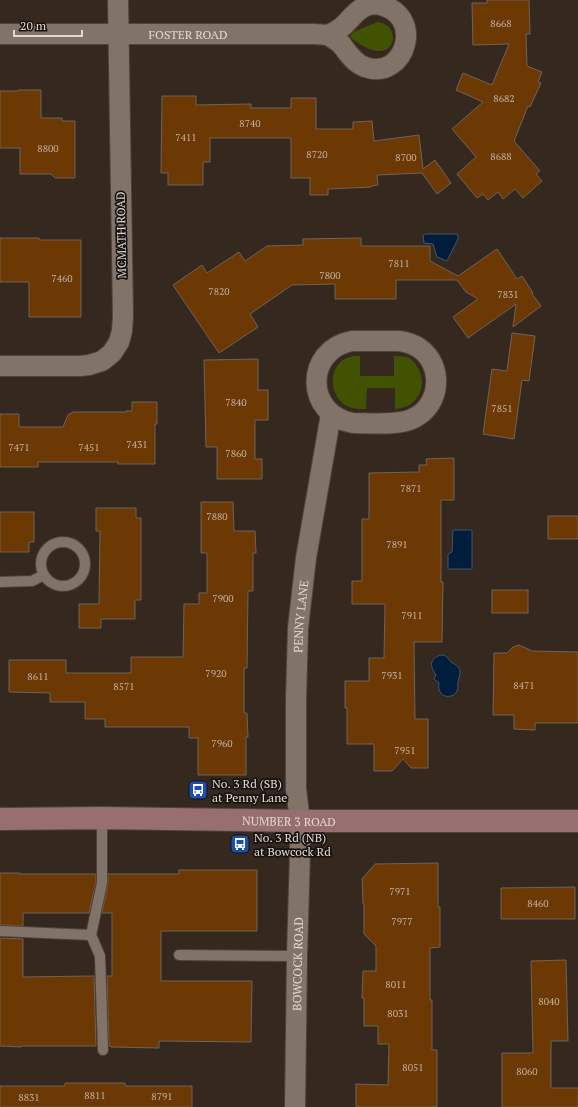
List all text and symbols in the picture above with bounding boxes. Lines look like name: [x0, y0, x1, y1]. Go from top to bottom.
scale bar: [14, 12, 82, 38]
house number: 8668: [490, 17, 512, 30]
text: 20 m: [20, 18, 47, 33]
street label: FOSTER ROAD: [148, 27, 228, 42]
house number: 8682: [493, 92, 515, 105]
house number: 8740: [239, 117, 261, 130]
house number: 7411: [175, 131, 197, 144]
house number: 8800: [37, 142, 59, 155]
house number: 8720: [306, 148, 328, 161]
house number: 8688: [490, 150, 512, 163]
house number: 8700: [395, 151, 417, 164]
street label: MCMATH ROAD: [113, 191, 129, 279]
house number: 7811: [388, 257, 410, 270]
house number: 7800: [319, 269, 341, 282]
house number: 7460: [51, 272, 73, 285]
house number: 7820: [208, 285, 230, 298]
house number: 7831: [497, 288, 519, 301]
house number: 7840: [225, 396, 247, 409]
house number: 7851: [491, 402, 513, 415]
house number: 7431: [126, 438, 148, 451]
house number: 7471: [8, 441, 30, 454]
house number: 7451: [78, 441, 100, 454]
house number: 7860: [225, 447, 247, 460]
house number: 7871: [400, 482, 422, 495]
house number: 7880: [206, 510, 228, 523]
house number: 7891: [386, 538, 408, 551]
street label: PENNY LANE: [290, 579, 311, 653]
house number: 7900: [212, 592, 234, 605]
house number: 7911: [401, 609, 423, 622]
house number: 7920: [205, 667, 227, 680]
house number: 7931: [381, 669, 403, 682]
house number: 8611: [27, 670, 49, 683]
house number: 8471: [513, 679, 535, 692]
house number: 8571: [113, 680, 135, 693]
house number: 7960: [211, 737, 233, 750]
house number: 7951: [394, 744, 416, 757]
place label: No. 3 Rd (SB) at Penny Lane: [212, 776, 287, 805]
bus stop icon: No. 3 Rd (SB) at Penny Lane: [187, 779, 209, 801]
street label: NUMBER 3 ROAD: [242, 813, 336, 829]
place label: No. 3 Rd (NB) at Bowcock Rd: [254, 830, 331, 859]
bus stop icon: No. 3 Rd (NB) at Bowcock Rd: [229, 833, 251, 855]
house number: 7971: [389, 885, 411, 898]
house number: 8460: [527, 897, 549, 910]
house number: 7977: [391, 915, 413, 928]
street label: BOWCOCK ROAD: [289, 917, 306, 1011]
house number: 8011: [385, 978, 407, 991]
house number: 8040: [538, 995, 560, 1008]
house number: 8031: [387, 1007, 409, 1020]
house number: 8051: [402, 1061, 424, 1074]
house number: 8060: [516, 1065, 538, 1078]
house number: 8811: [84, 1089, 106, 1102]
house number: 8791: [151, 1090, 173, 1103]
house number: 8831: [18, 1091, 40, 1104]

